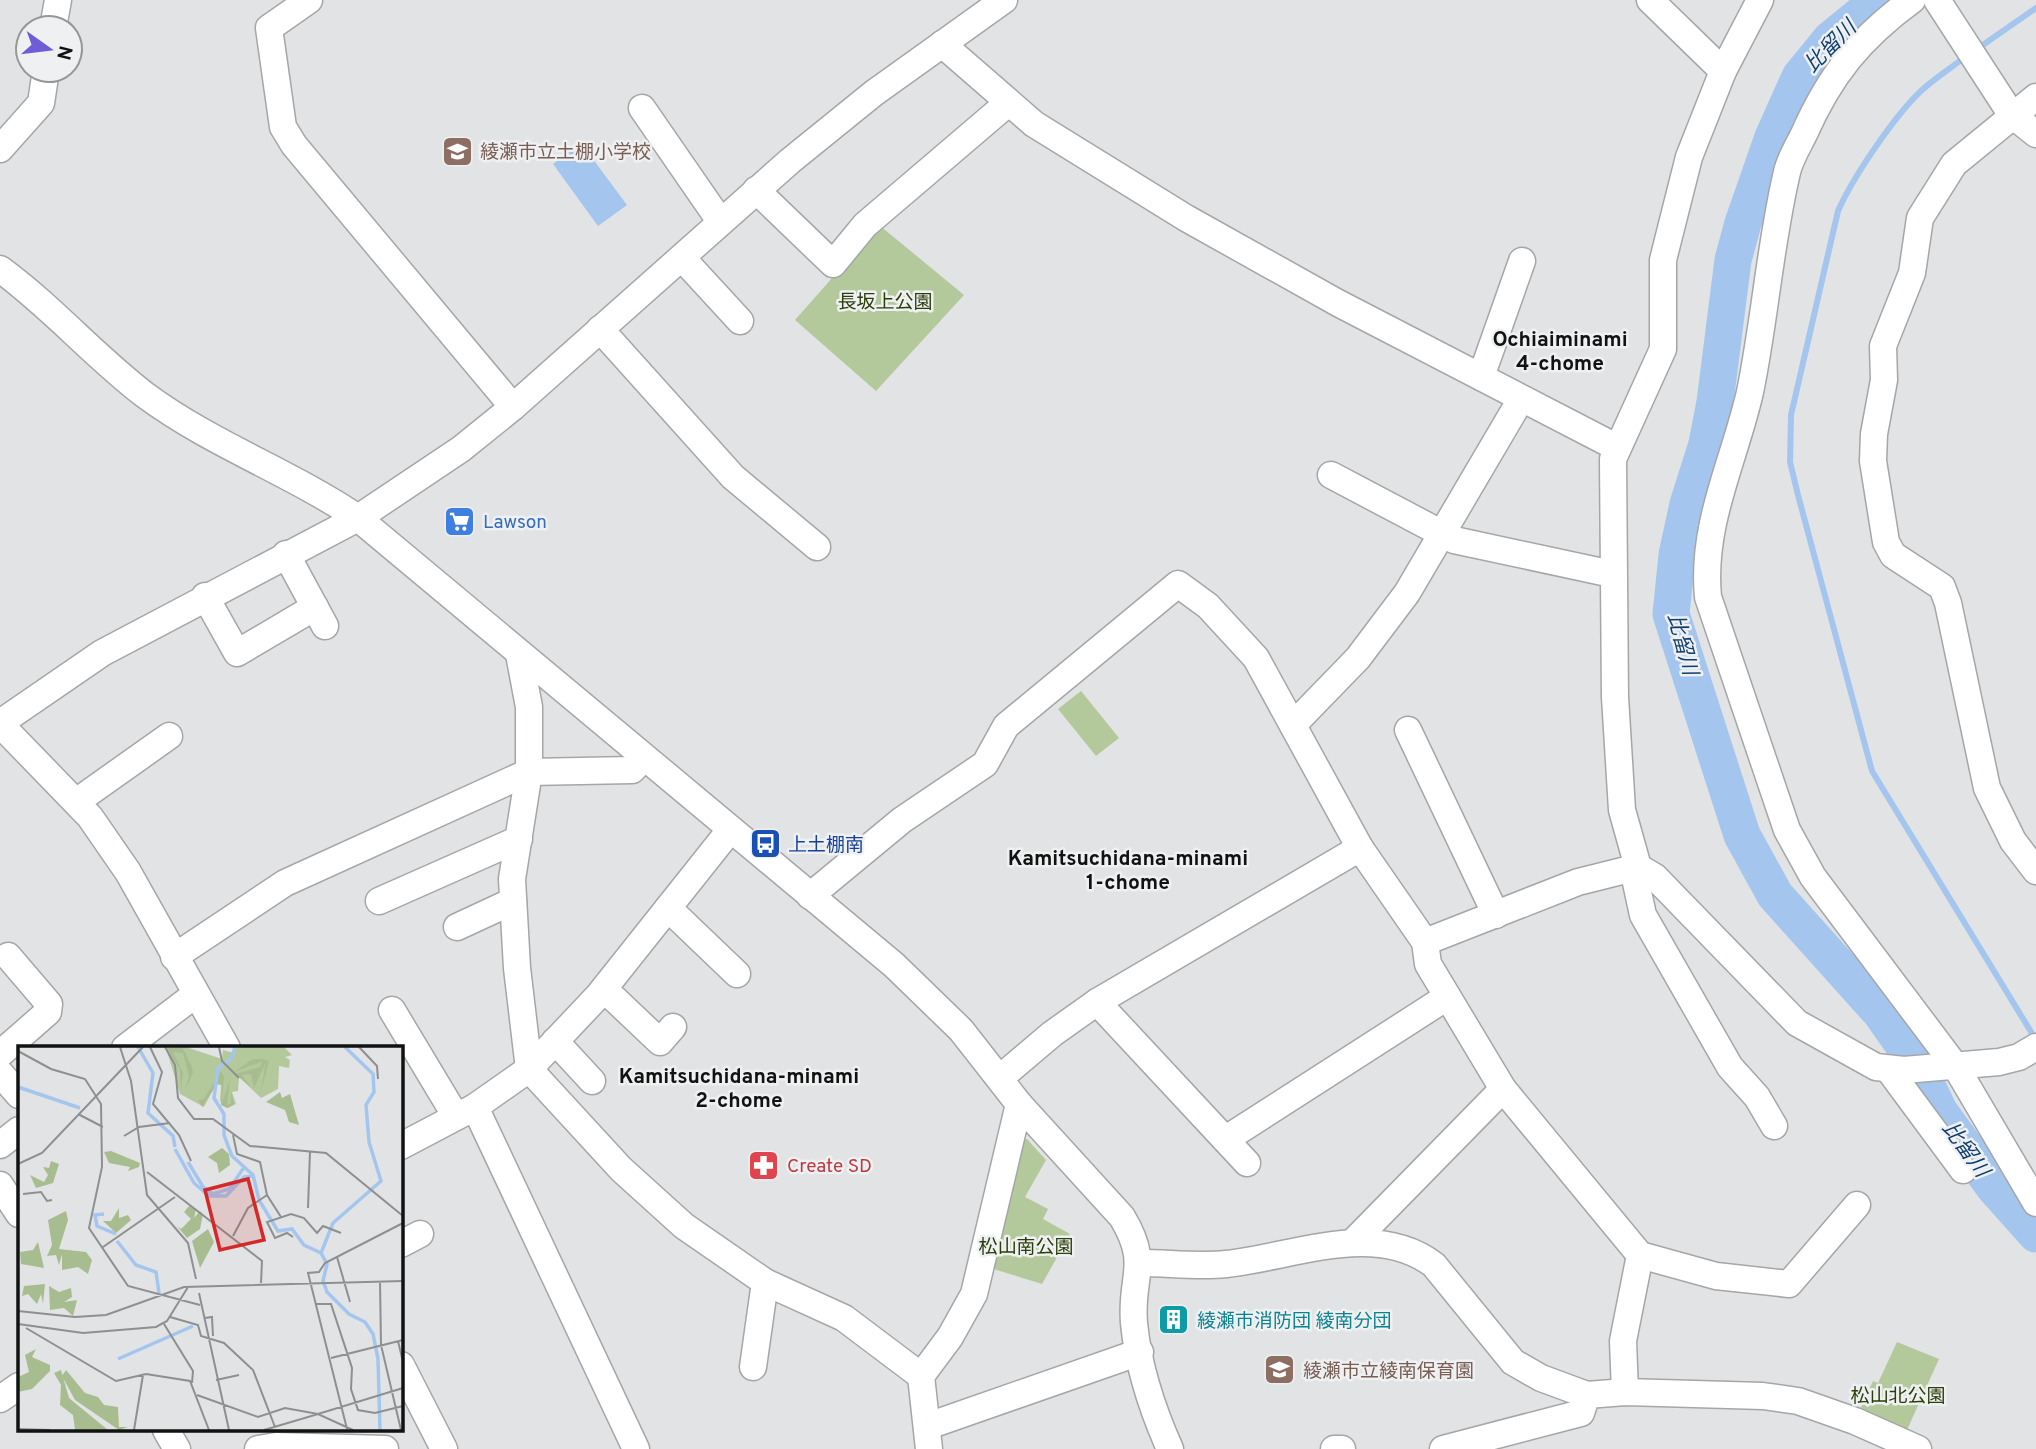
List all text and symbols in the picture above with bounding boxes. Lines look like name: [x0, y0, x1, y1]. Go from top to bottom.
north arrow: [14, 14, 84, 84]
water label: 比留川: [1799, 14, 1864, 79]
text: N: [50, 43, 77, 62]
school or university icon: 綾瀬市立土棚小学校: [440, 134, 474, 168]
place label: 綾瀬市立土棚小学校: [480, 141, 651, 165]
park label: 長坂上公園: [837, 291, 933, 315]
district label: Ochiaiminami 4-chome: [1492, 327, 1628, 378]
supermarket icon: Lawson: [443, 504, 477, 538]
place label: Lawson: [483, 511, 547, 535]
water label: 比留川: [1660, 610, 1703, 680]
bus stop icon: 上土棚南: [748, 827, 782, 861]
place label: 上土棚南: [788, 834, 864, 858]
district label: Kamitsuchidana-minami 1-chome: [1008, 846, 1248, 897]
inset map: [18, 1046, 402, 1432]
district label: Kamitsuchidana-minami 2-chome: [619, 1064, 859, 1115]
water label: 比留川: [1935, 1116, 1995, 1185]
pharmacy icon: Create SD: [747, 1148, 781, 1182]
place label: Create SD: [787, 1155, 872, 1179]
park label: 松山南公園: [978, 1236, 1074, 1260]
building icon: 綾瀬市消防団 綾南分団: [1157, 1303, 1191, 1337]
place label: 綾瀬市消防団 綾南分団: [1197, 1310, 1391, 1334]
school or university icon: 綾瀬市立綾南保育園: [1263, 1353, 1297, 1387]
place label: 綾瀬市立綾南保育園: [1303, 1360, 1474, 1384]
park label: 松山北公園: [1850, 1385, 1946, 1409]

